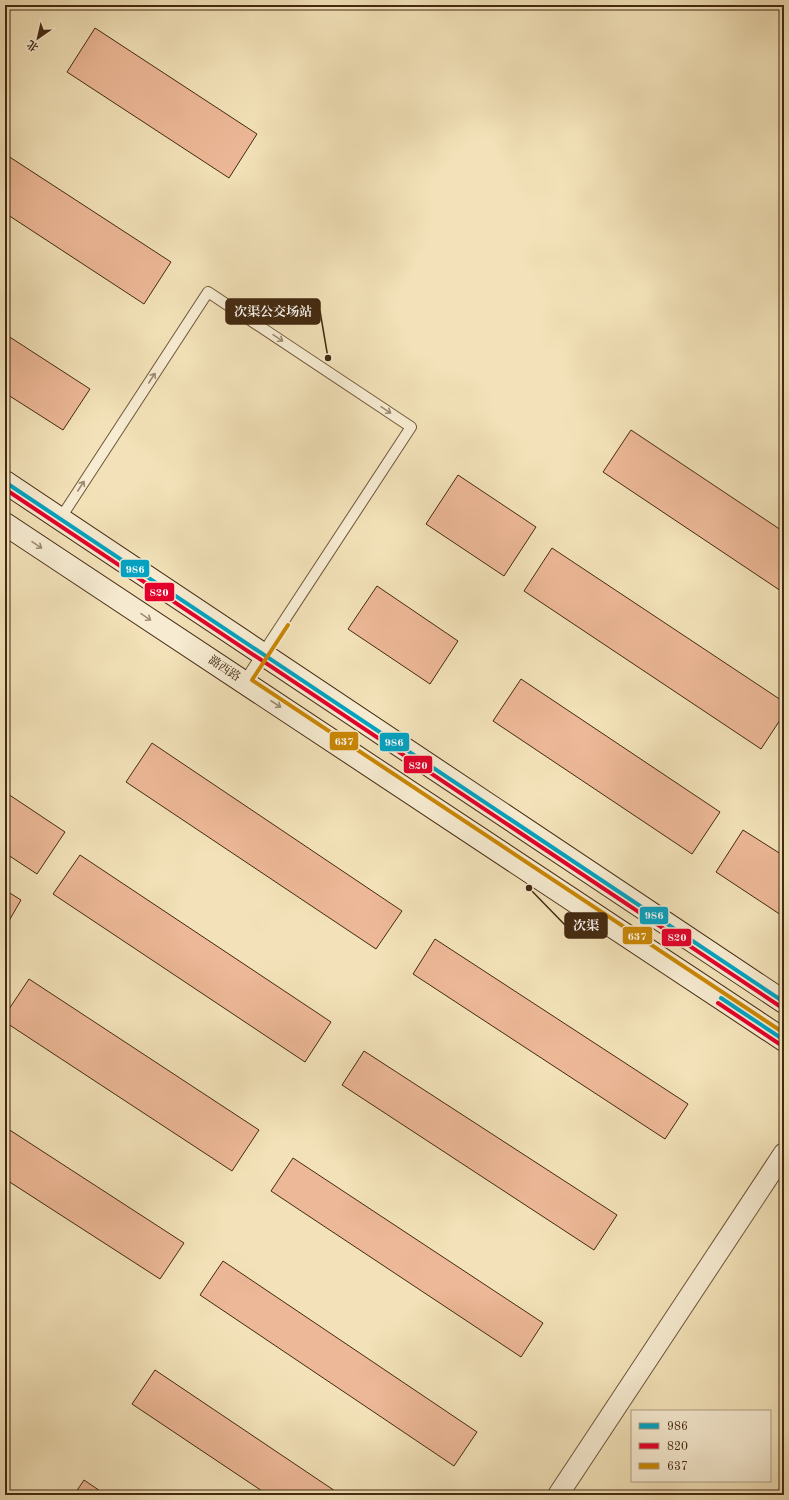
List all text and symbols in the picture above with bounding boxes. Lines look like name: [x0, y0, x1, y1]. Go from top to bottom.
north arrow: [18, 18, 58, 58]
text: 北: [25, 37, 41, 54]
callout: 次渠公交场站: [226, 299, 320, 324]
text: 次渠公交场站: [234, 304, 312, 319]
one-way arrow: [272, 334, 283, 342]
one-way arrow: [148, 372, 157, 383]
one-way arrow: [380, 407, 392, 415]
one-way arrow: [77, 481, 85, 492]
one-way arrow: [32, 541, 43, 549]
line badge: 986: [120, 559, 150, 578]
text: 986: [125, 565, 145, 576]
line badge: 820: [144, 582, 175, 602]
text: 820: [149, 588, 169, 599]
one-way arrow: [140, 613, 151, 621]
street label: 潞西路: [206, 652, 243, 684]
one-way arrow: [271, 700, 282, 708]
line badge: 637: [329, 731, 359, 751]
line badge: 986: [379, 732, 410, 752]
text: 637: [334, 737, 354, 748]
text: 986: [384, 738, 404, 749]
line badge: 820: [403, 755, 433, 774]
text: 820: [408, 761, 428, 772]
line badge: 986: [639, 906, 669, 925]
text: 986: [644, 911, 664, 922]
callout: 次渠: [565, 913, 607, 938]
text: 次渠: [573, 918, 600, 933]
line badge: 637: [622, 926, 653, 945]
line badge: 820: [661, 928, 692, 947]
text: 637: [627, 932, 647, 943]
text: 820: [667, 933, 687, 944]
legend: [631, 1410, 771, 1482]
text: 986: [667, 1421, 688, 1433]
text: 820: [667, 1441, 688, 1453]
text: 637: [667, 1461, 688, 1473]

